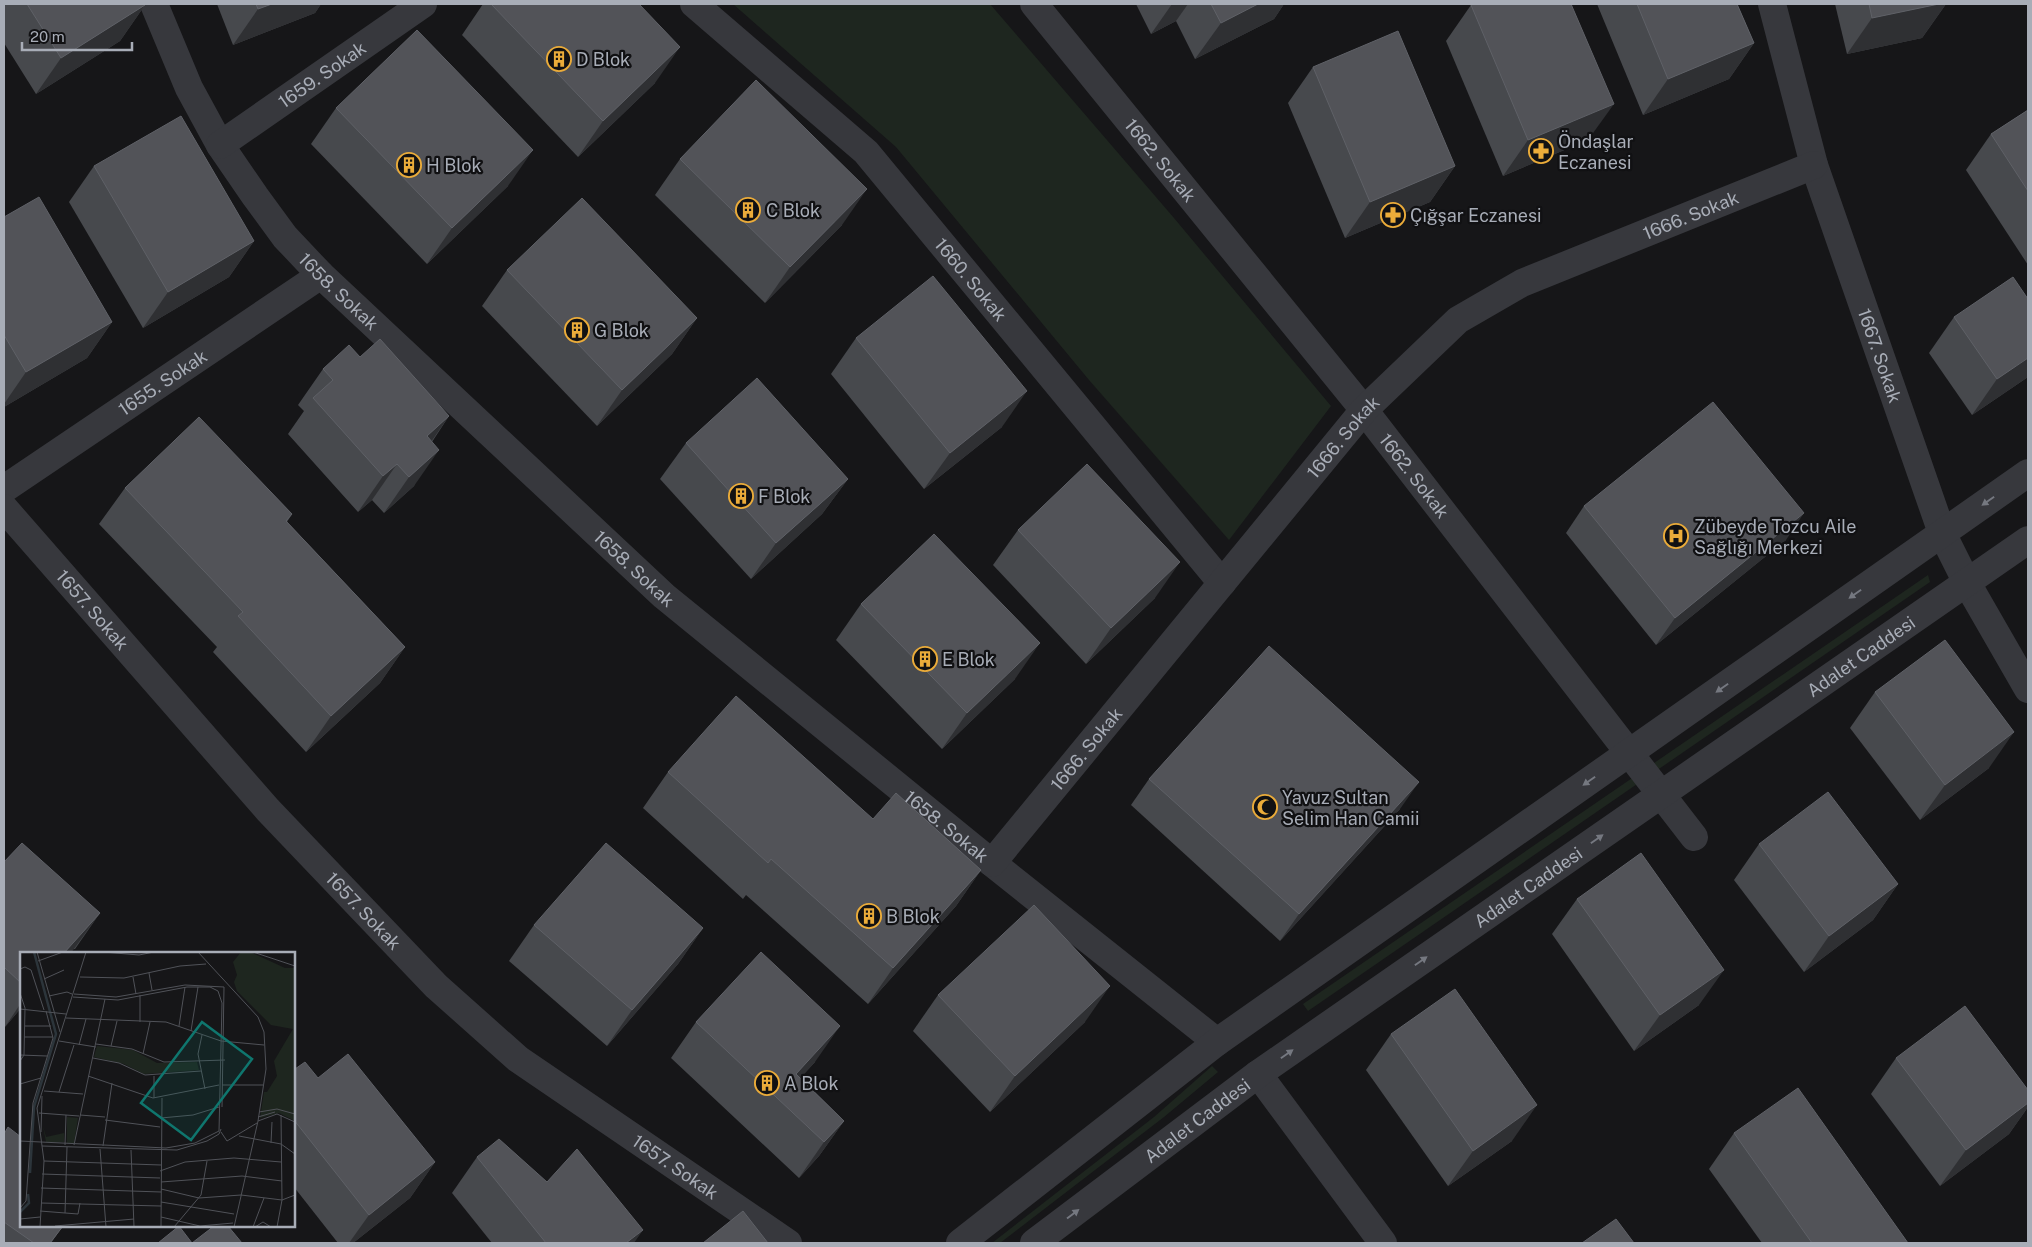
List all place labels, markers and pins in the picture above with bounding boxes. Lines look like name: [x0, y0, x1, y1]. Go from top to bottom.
building icon: D Blok: [546, 46, 572, 72]
place label: D Blok: [576, 49, 630, 70]
place label: Öndaşlar Eczanesi: [1558, 130, 1634, 173]
pharmacy icon: Öndaşlar Eczanesi: [1528, 138, 1554, 164]
building icon: H Blok: [396, 152, 422, 178]
place label: H Blok: [426, 155, 482, 176]
building icon: C Blok: [735, 197, 761, 223]
place label: C Blok: [766, 200, 820, 221]
pharmacy icon: Çığşar Eczanesi: [1380, 202, 1406, 228]
place label: Çığşar Eczanesi: [1410, 205, 1542, 226]
building icon: G Blok: [564, 317, 590, 343]
place label: G Blok: [594, 320, 649, 341]
building icon: F Blok: [728, 483, 754, 509]
place label: F Blok: [758, 486, 810, 507]
place label: Zübeyde Tozcu Aile Sağlığı Merkezi: [1694, 516, 1857, 558]
hospital icon: Zübeyde Tozcu Aile Sağlığı Merkezi: [1663, 523, 1689, 549]
building icon: E Blok: [912, 646, 938, 672]
place label: E Blok: [942, 649, 995, 670]
place label: Yavuz Sultan Selim Han Camii: [1282, 787, 1419, 829]
mosque icon: Yavuz Sultan Selim Han Camii: [1252, 794, 1278, 820]
building icon: B Blok: [856, 903, 882, 929]
place label: B Blok: [886, 906, 940, 927]
building icon: A Blok: [754, 1070, 780, 1096]
place label: A Blok: [784, 1073, 839, 1094]

